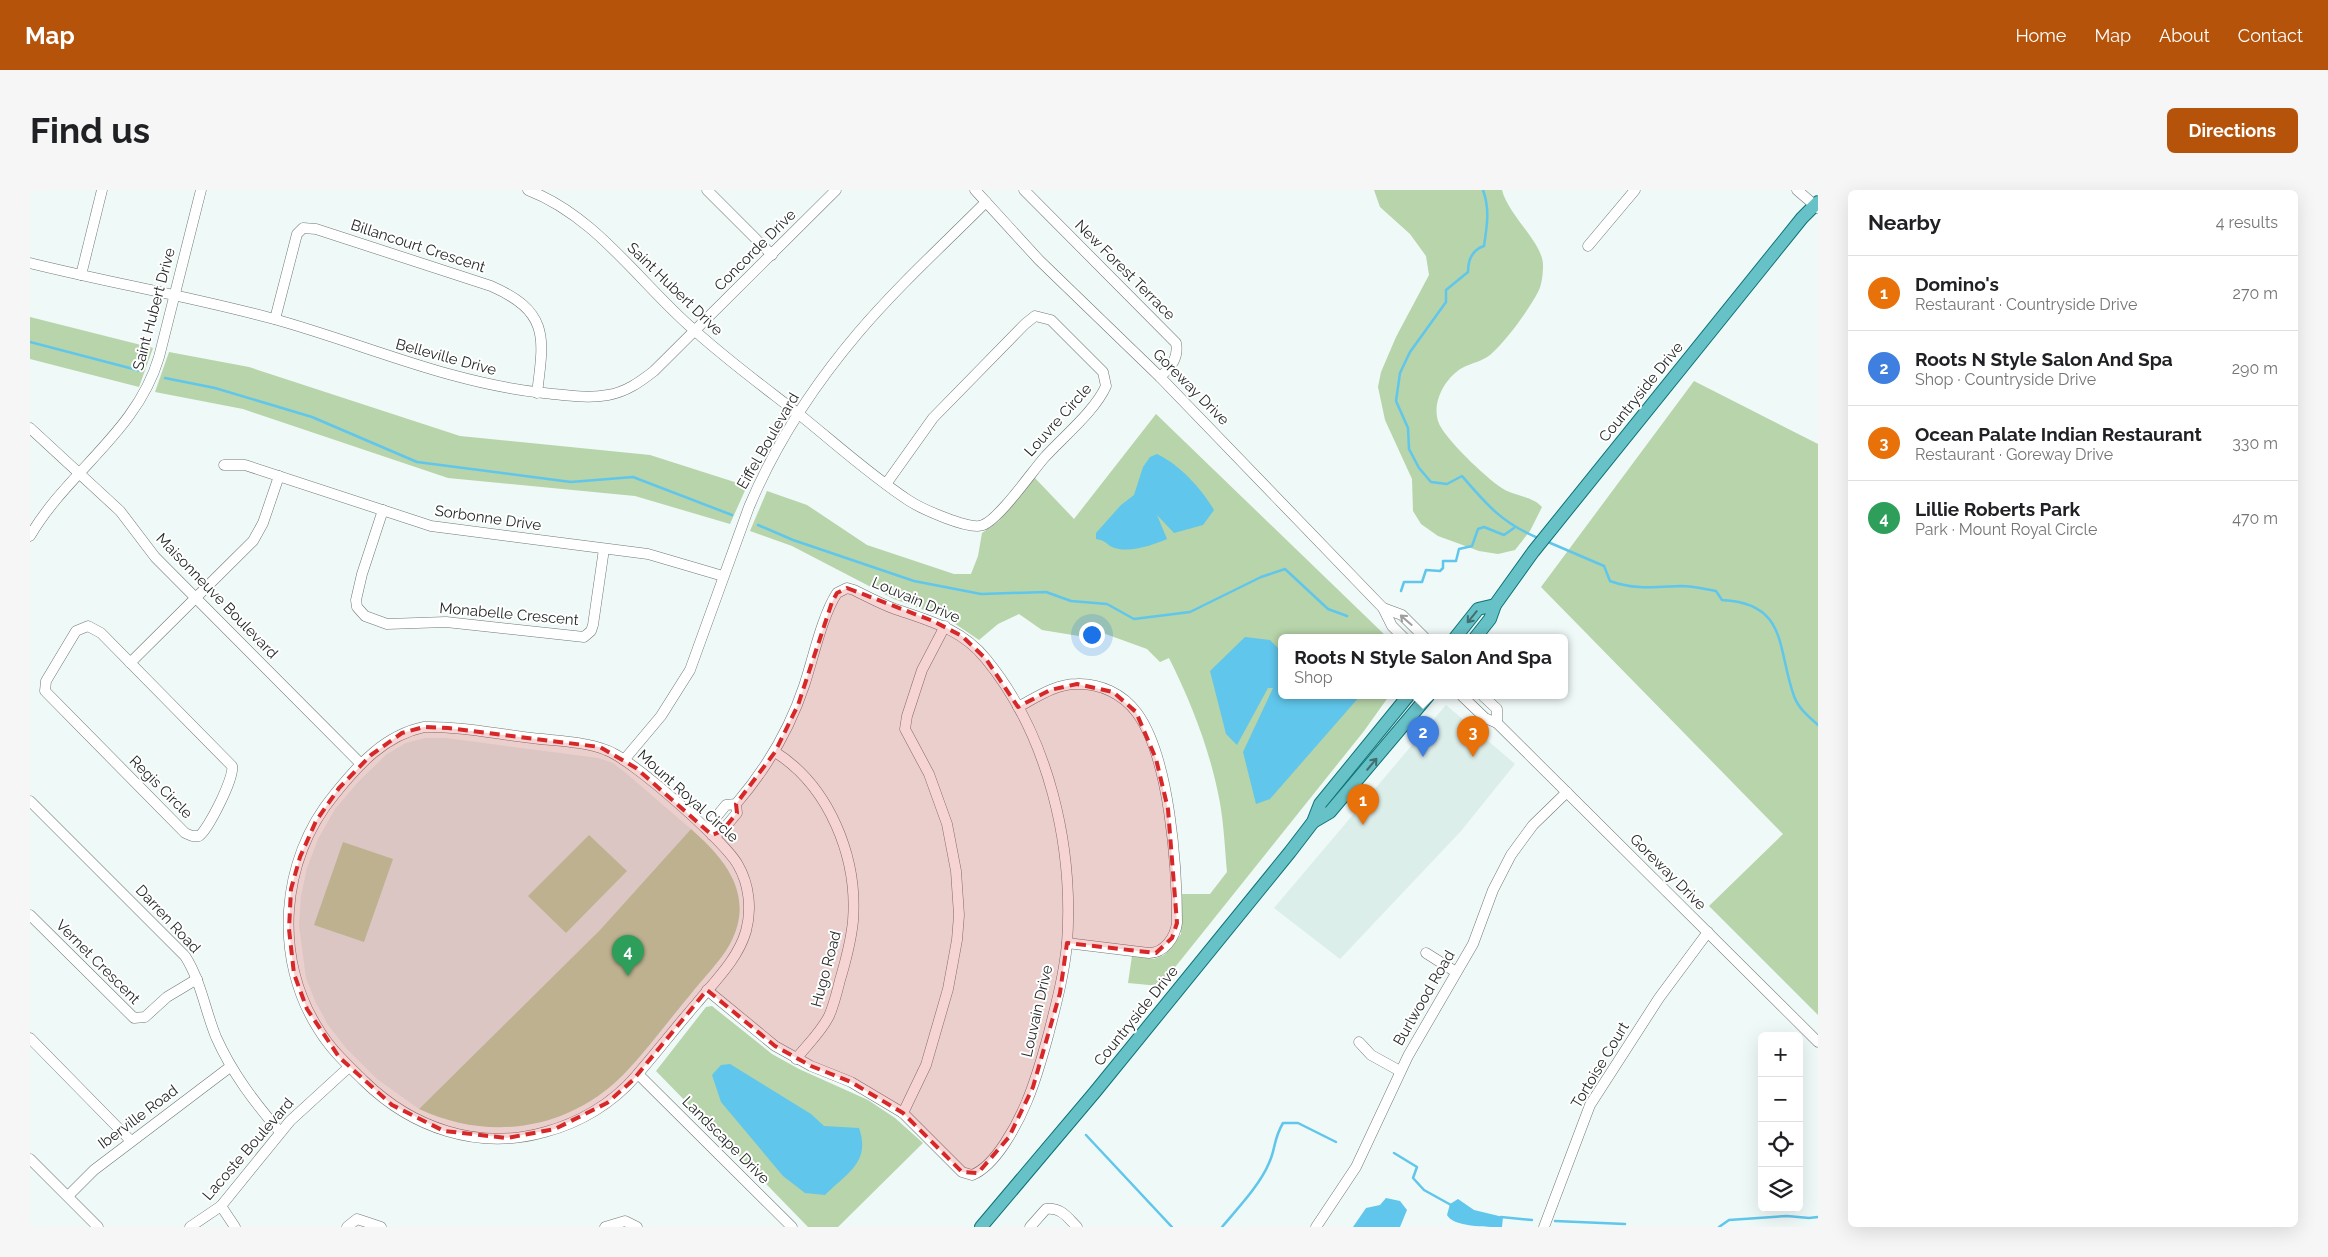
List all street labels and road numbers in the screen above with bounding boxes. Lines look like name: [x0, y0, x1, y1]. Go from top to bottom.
street label: Concorde Drive: [711, 205, 800, 294]
street label: Billancourt Crescent: [348, 216, 488, 276]
street label: New Forest Terrace: [1071, 216, 1179, 324]
street label: Saint Hubert Drive: [623, 239, 727, 339]
street label: Saint Hubert Drive: [129, 246, 179, 372]
street label: Belleville Drive: [394, 335, 498, 379]
street label: Countryside Drive: [1595, 338, 1687, 446]
street label: Goreway Drive: [1149, 345, 1233, 429]
street label: Louvre Circle: [1021, 380, 1096, 460]
street label: Eiffel Boulevard: [733, 390, 803, 492]
street label: Sorbonne Drive: [434, 502, 543, 534]
street label: Maisonneuve Boulevard: [152, 530, 282, 662]
street label: Louvain Drive: [869, 573, 963, 627]
street label: Monabelle Crescent: [439, 599, 579, 629]
street label: Mount Royal Circle: [634, 746, 742, 846]
street label: Regis Circle: [126, 752, 196, 822]
street label: Goreway Drive: [1626, 830, 1710, 914]
street label: Darren Road: [132, 881, 204, 957]
street label: Vernet Crescent: [52, 916, 144, 1008]
street label: Hugo Road: [807, 929, 845, 1009]
street label: Burlwood Road: [1389, 947, 1459, 1049]
street label: Countryside Drive: [1090, 962, 1182, 1070]
street label: Louvain Drive: [1018, 963, 1056, 1059]
street label: Tortoise Court: [1567, 1019, 1633, 1111]
street label: Iberville Road: [95, 1081, 181, 1153]
street label: Landscape Drive: [679, 1093, 774, 1188]
street label: Lacoste Boulevard: [199, 1094, 297, 1204]

